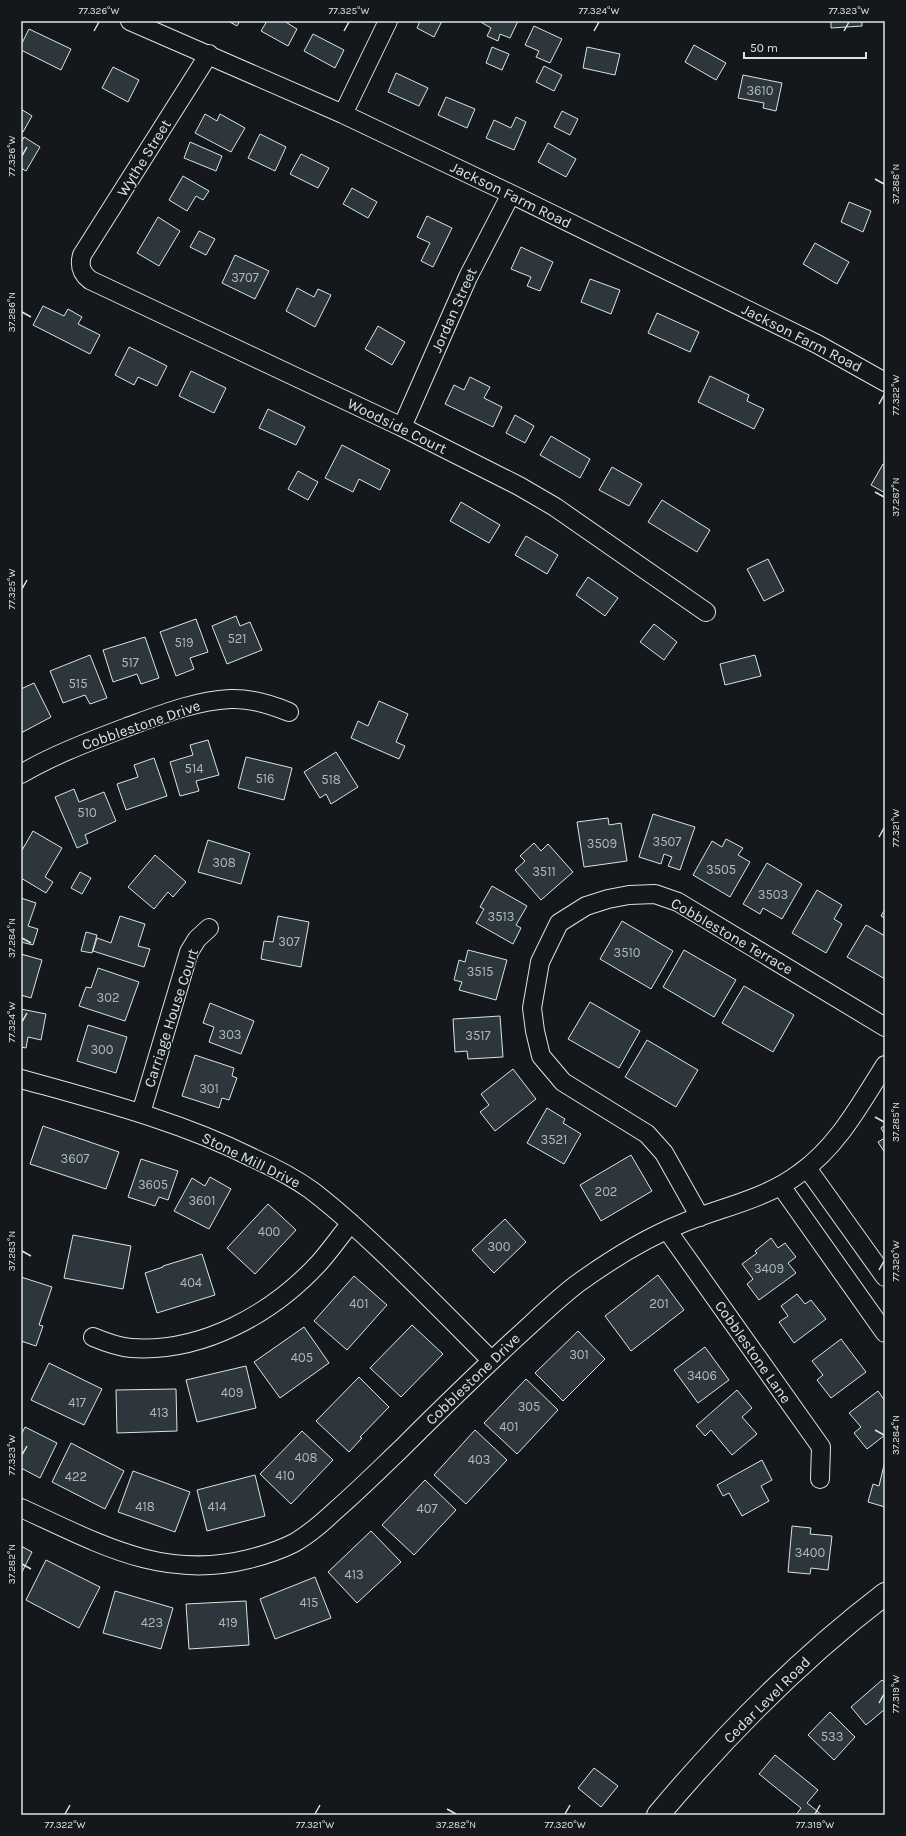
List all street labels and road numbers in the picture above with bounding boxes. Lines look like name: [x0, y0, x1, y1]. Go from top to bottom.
street label: Wythe Street: [113, 116, 175, 200]
street label: Jackson Farm Road: [448, 158, 574, 232]
street label: Jordan Street: [427, 265, 481, 355]
street label: Jackson Farm Road: [739, 300, 865, 376]
street label: Woodside Court: [344, 394, 450, 458]
street label: Cobblestone Drive: [79, 696, 203, 754]
street label: Cobblestone Terrace: [668, 894, 796, 978]
street label: Carriage House Court: [140, 946, 202, 1090]
street label: Stone Mill Drive: [199, 1128, 303, 1192]
street label: Cobblestone Lane: [711, 1297, 795, 1407]
street label: Cobblestone Drive: [422, 1329, 524, 1429]
street label: Cedar Level Road: [720, 1653, 814, 1747]

